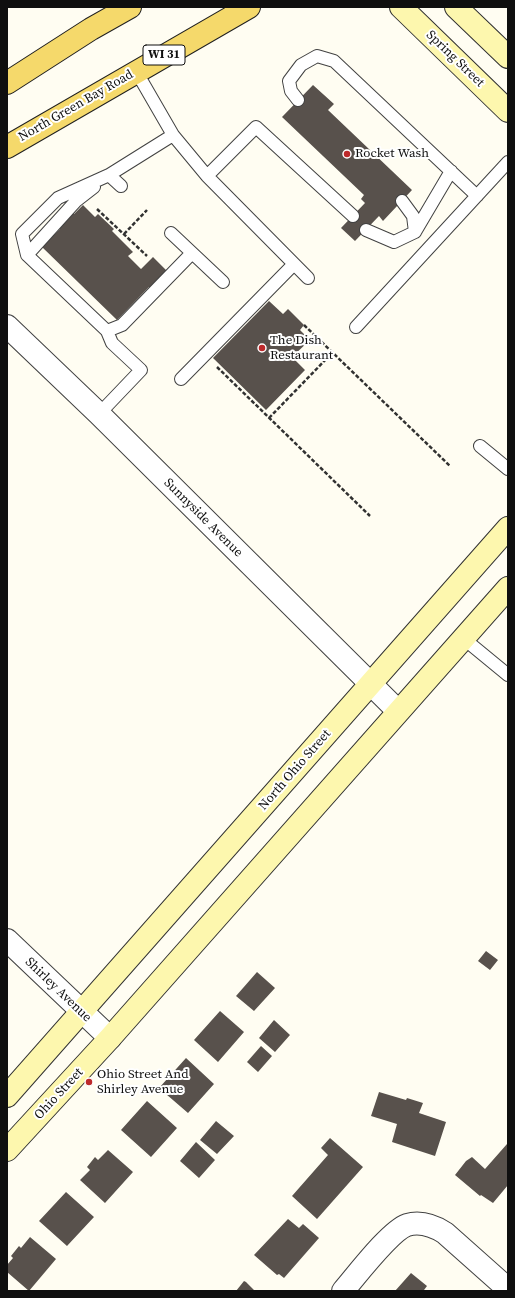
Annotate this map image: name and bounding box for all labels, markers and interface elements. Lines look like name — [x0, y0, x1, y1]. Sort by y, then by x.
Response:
street label: Spring Street — [423, 27, 487, 91]
road number: WI 31 — [143, 45, 185, 65]
street label: North Green Bay Road — [16, 67, 136, 145]
place label: Rocket Wash — [355, 146, 429, 162]
marker: Rocket Wash — [342, 149, 352, 159]
place label: The Dish Restaurant — [270, 333, 333, 364]
marker: The Dish Restaurant — [257, 343, 267, 353]
street label: Sunnyside Avenue — [160, 475, 246, 561]
street label: North Ohio Street — [256, 726, 334, 814]
street label: Shirley Avenue — [22, 954, 94, 1026]
street label: Ohio Street — [31, 1065, 87, 1123]
place label: Ohio Street And Shirley Avenue — [97, 1067, 189, 1098]
marker: Ohio Street And Shirley Avenue — [84, 1077, 94, 1087]

